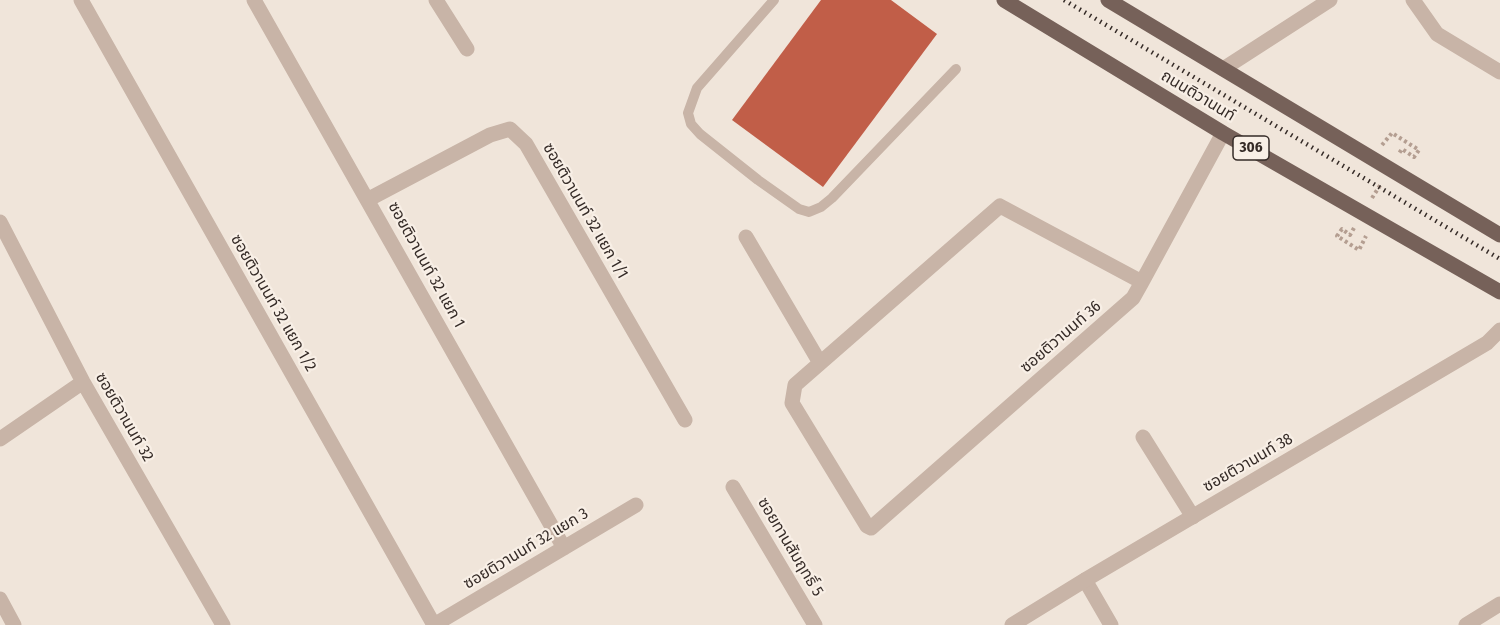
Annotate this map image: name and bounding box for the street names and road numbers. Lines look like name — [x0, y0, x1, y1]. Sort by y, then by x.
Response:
street label: ถนนติวานนท์ — [1157, 66, 1239, 126]
road number: 306 — [1233, 136, 1269, 160]
street label: ซอยติวานนท์ 32 แยก 1/1 — [538, 140, 632, 282]
street label: ซอยติวานนท์ 32 แยก 1 — [383, 199, 469, 331]
street label: ซอยติวานนท์ 32 แยก 1/2 — [226, 231, 320, 375]
street label: ซอยติวานนท์ 36 — [1017, 297, 1105, 377]
street label: ซอยติวานนท์ 32 — [91, 369, 157, 465]
street label: ซอยติวานนท์ 38 — [1200, 430, 1296, 496]
street label: ซอยทานสัมฤทธิ์ 5 — [753, 494, 827, 600]
street label: ซอยติวานนท์ 32 แยก 3 — [460, 504, 592, 594]

